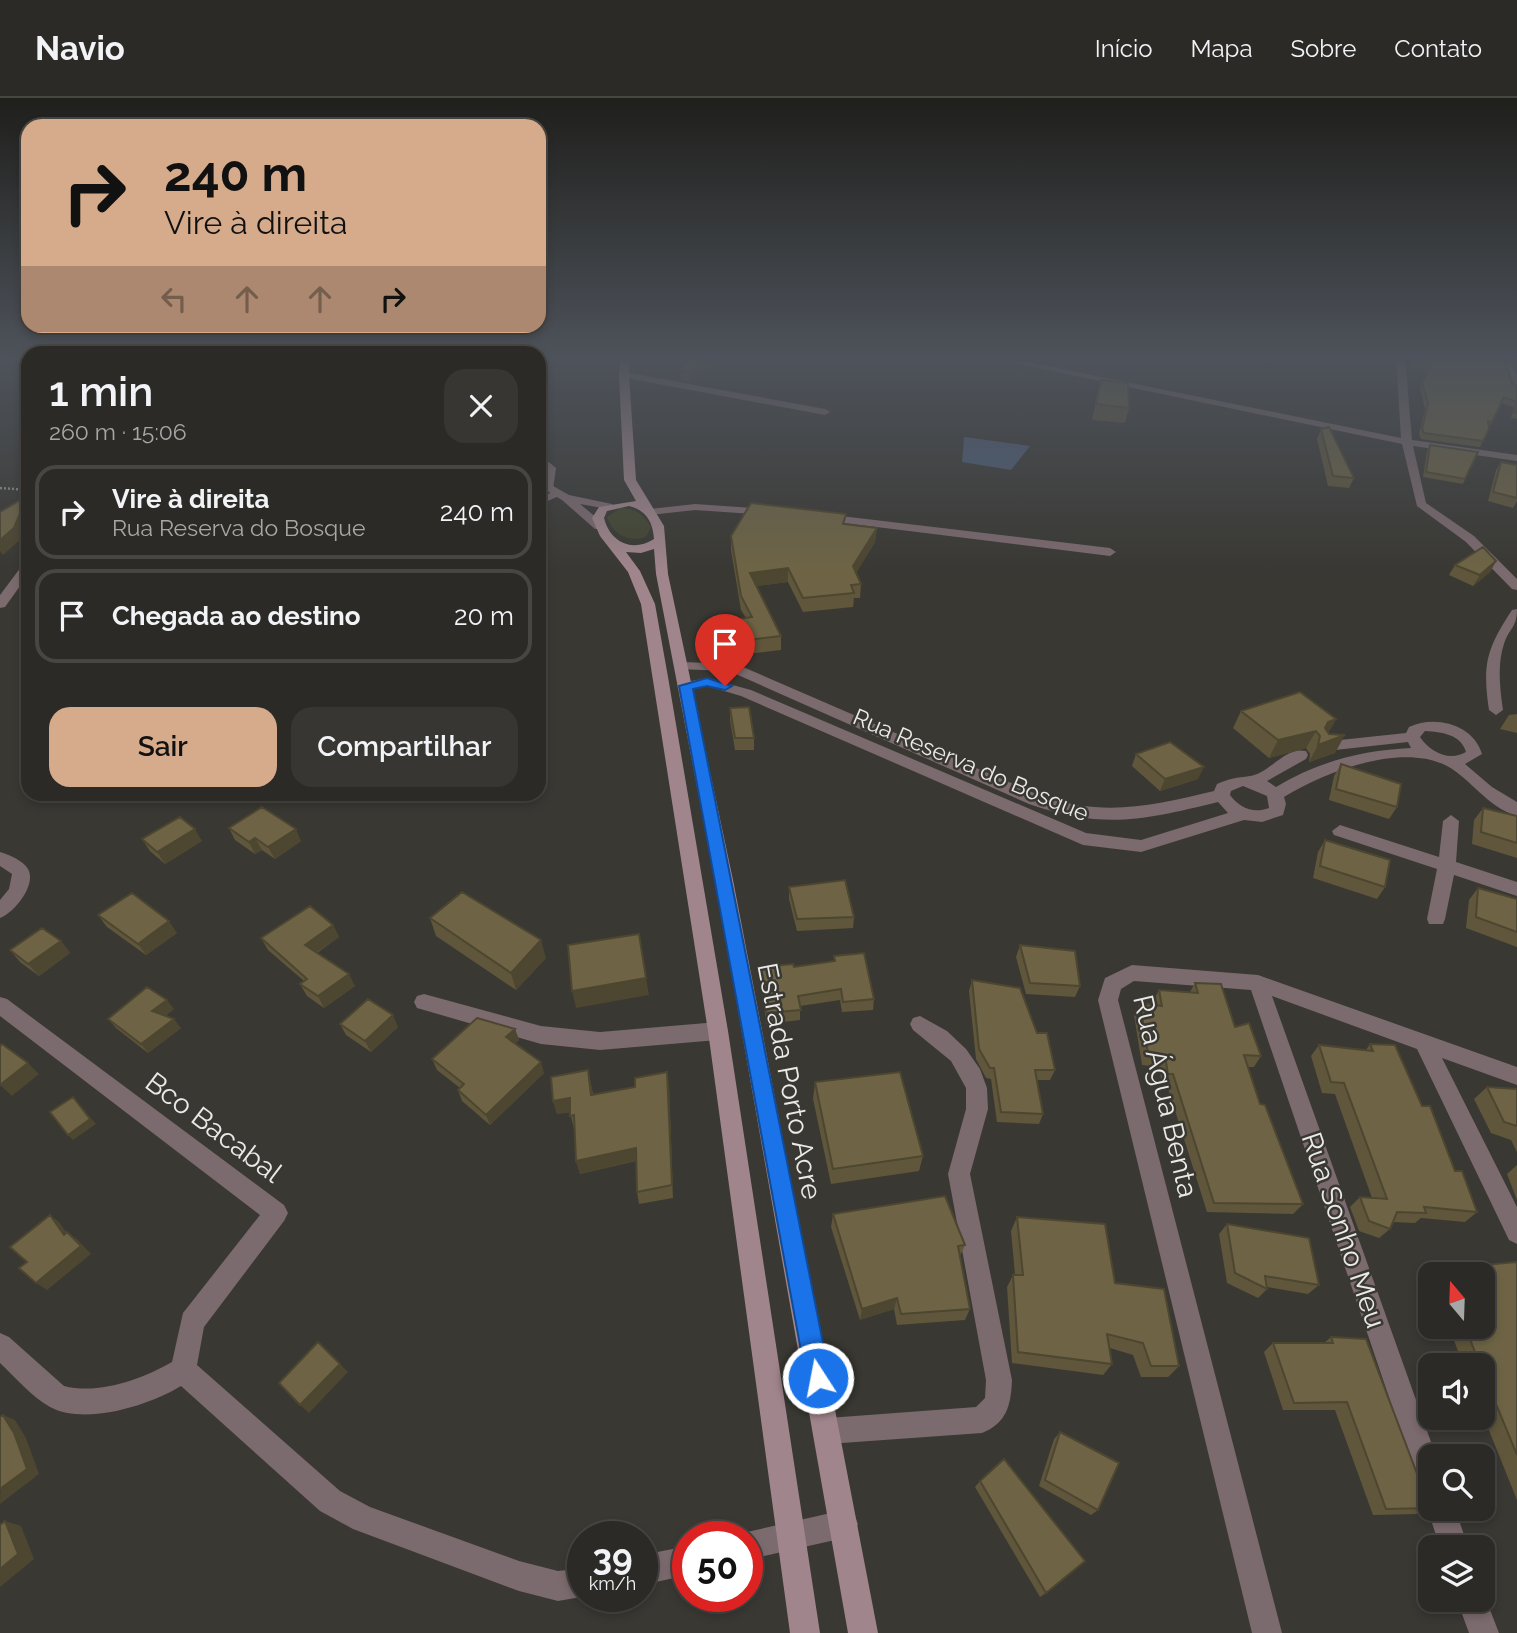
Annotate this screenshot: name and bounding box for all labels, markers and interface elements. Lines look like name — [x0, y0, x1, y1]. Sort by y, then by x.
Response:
text: Navio — [35, 29, 125, 68]
text: Início — [1095, 34, 1153, 63]
text: Mapa — [1191, 34, 1252, 63]
text: Sobre — [1290, 34, 1356, 63]
text: Contato — [1394, 34, 1482, 63]
text: 240 m — [164, 145, 307, 202]
icon: right — [49, 147, 140, 238]
text: Vire à direita — [164, 204, 347, 241]
icon: left — [155, 280, 193, 318]
icon: ahead — [228, 280, 266, 318]
icon: ahead — [301, 280, 339, 318]
icon: right — [374, 280, 412, 318]
text: 1 min — [49, 367, 153, 416]
button: close — [444, 369, 518, 443]
text: 260 m · 15:06 — [49, 418, 187, 445]
text: Vire à direita — [112, 484, 269, 514]
icon: right — [53, 493, 91, 531]
text: 240 m — [440, 497, 514, 527]
text: Rua Reserva do Bosque — [112, 514, 365, 541]
icon: arrive — [53, 597, 91, 635]
text: Chegada ao destino — [112, 601, 361, 631]
text: 20 m — [454, 601, 514, 631]
pin — [695, 614, 755, 686]
icon: arrive — [706, 625, 744, 663]
street label: Rua Reserva do Bosque — [849, 703, 1093, 826]
button: Sair — [49, 707, 277, 787]
button: Compartilhar — [291, 707, 518, 787]
street label: Estrada Porto Acre — [750, 960, 829, 1202]
street label: Rua Água Benta — [1126, 992, 1205, 1201]
street label: Bco Bacabal — [139, 1065, 289, 1190]
street label: Rua Sonho Meu — [1295, 1128, 1392, 1332]
north arrow — [1418, 1262, 1494, 1339]
map controls — [1418, 1262, 1495, 1612]
position arrow — [781, 1341, 855, 1415]
button: sound — [1418, 1353, 1495, 1430]
button: search — [1418, 1444, 1495, 1521]
speed limit sign: 50 — [672, 1521, 763, 1612]
button: layers — [1418, 1535, 1495, 1612]
text: 39 — [592, 1537, 633, 1578]
text: km/h — [589, 1573, 636, 1594]

